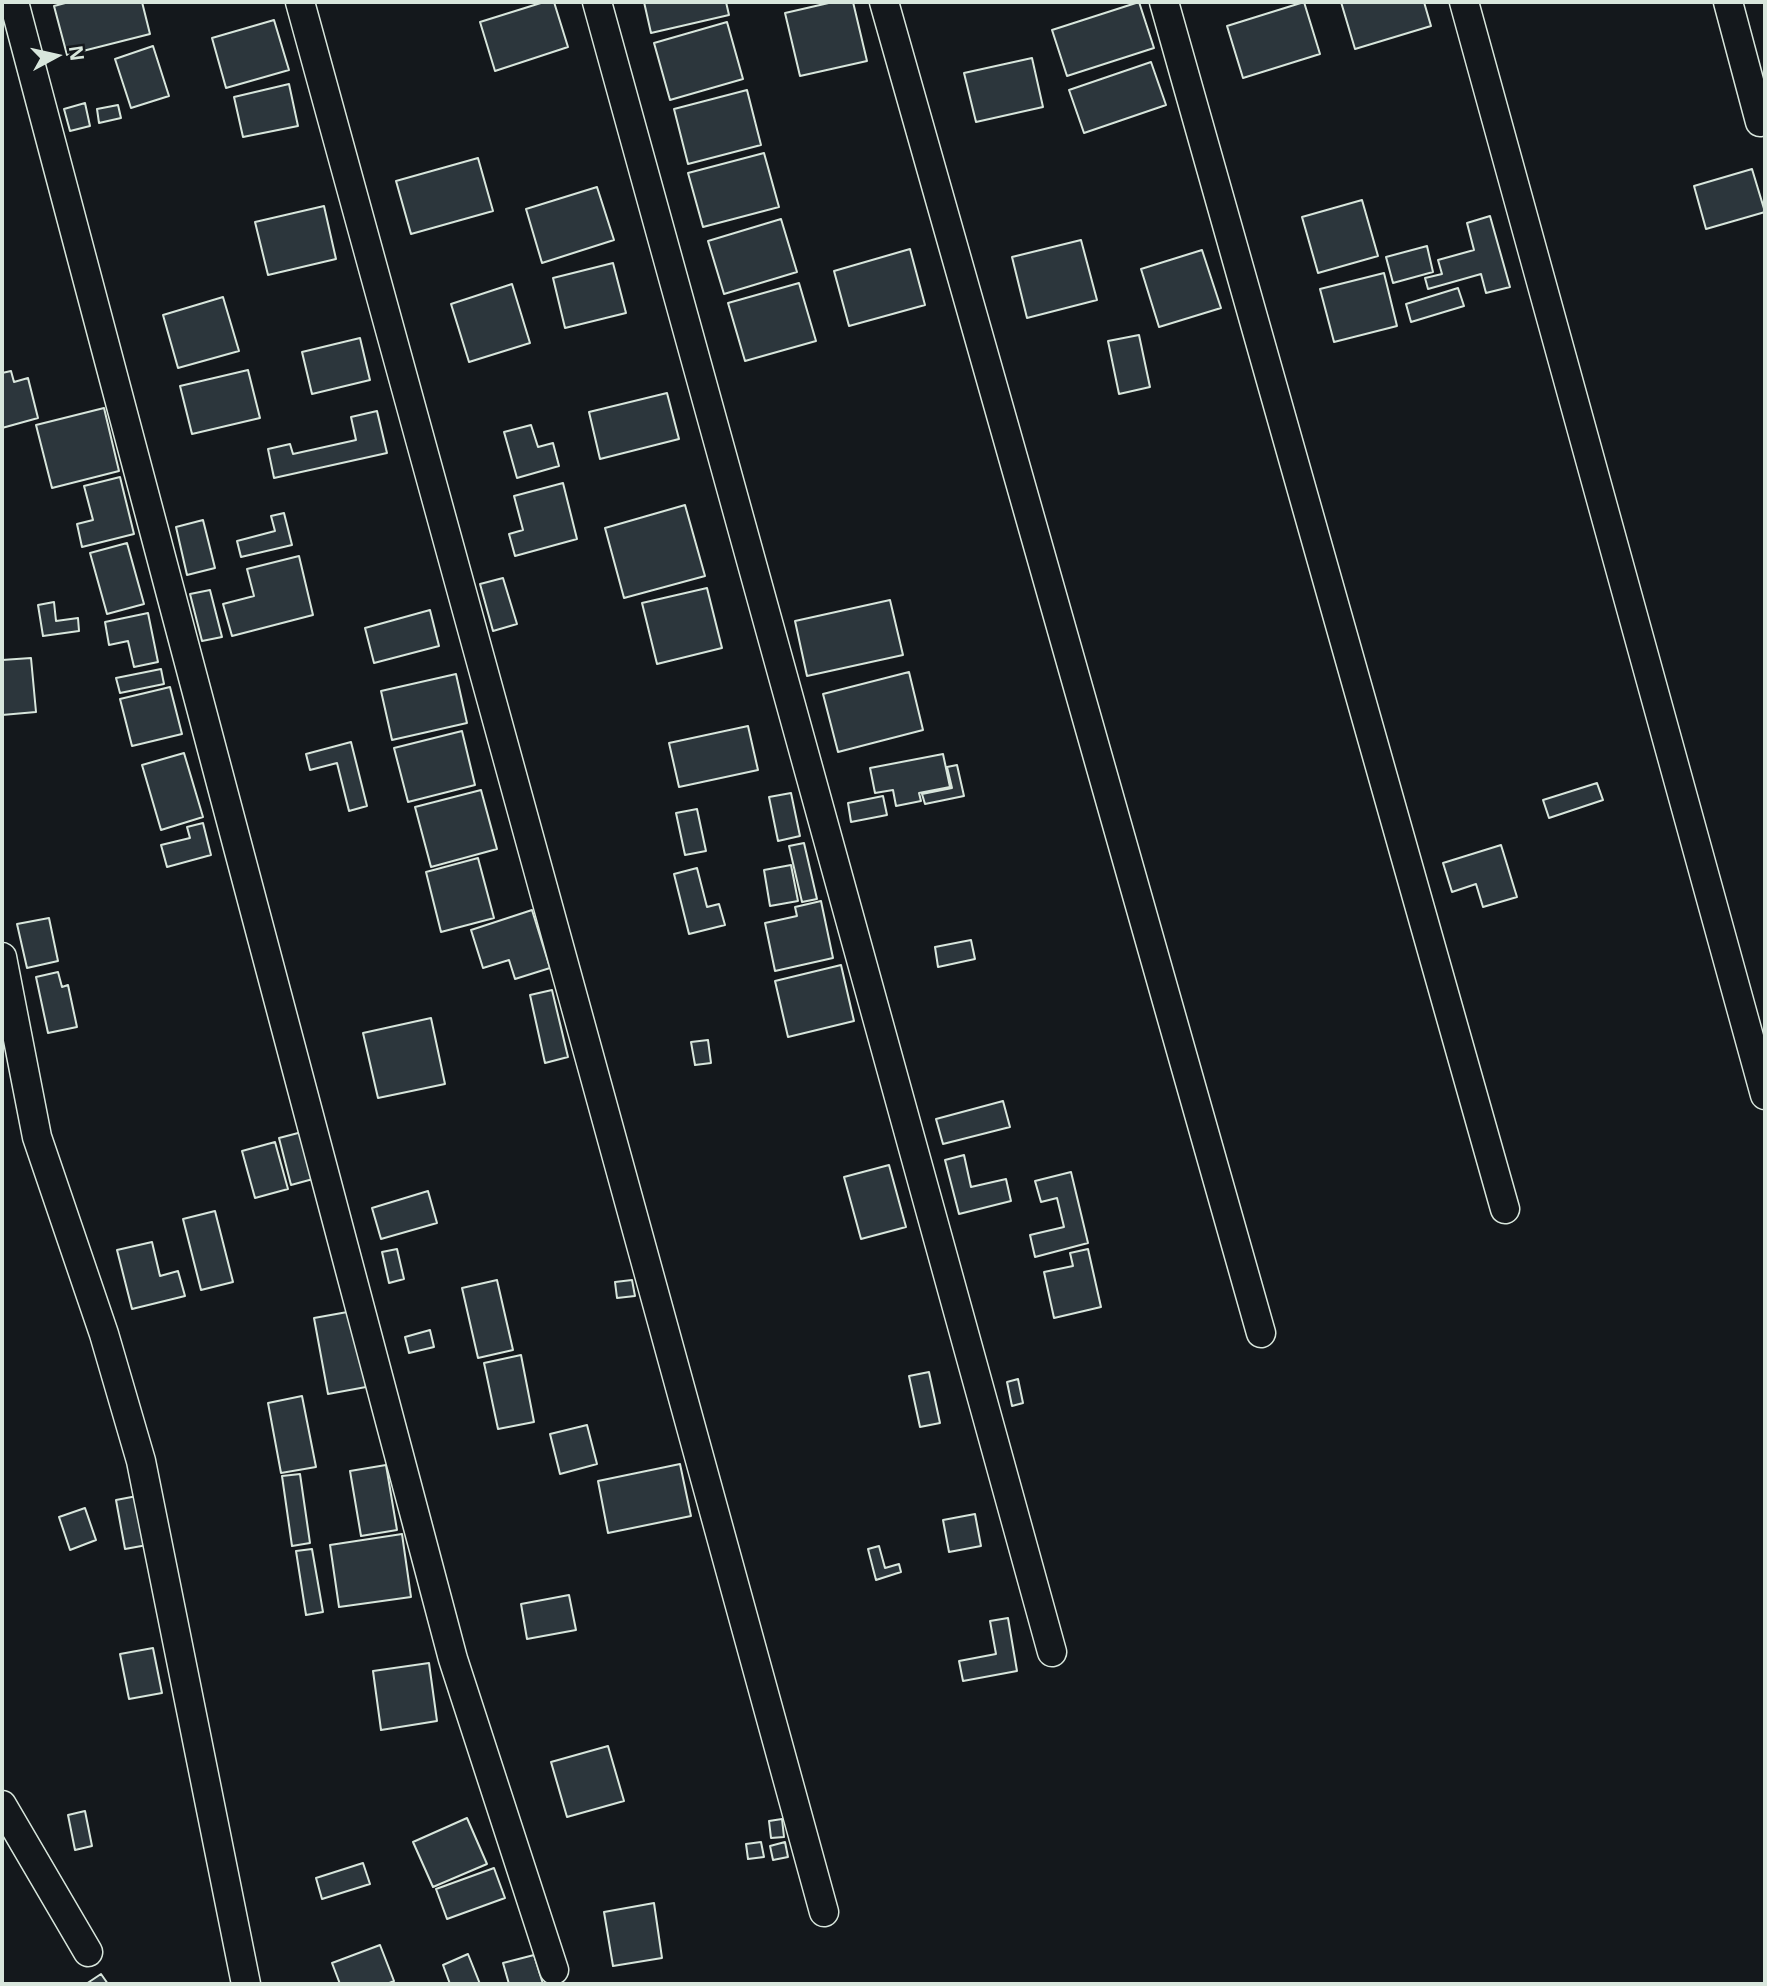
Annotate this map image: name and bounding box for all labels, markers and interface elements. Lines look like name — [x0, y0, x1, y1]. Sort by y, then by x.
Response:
north arrow — [21, 21, 91, 91]
text: N — [63, 44, 91, 63]

